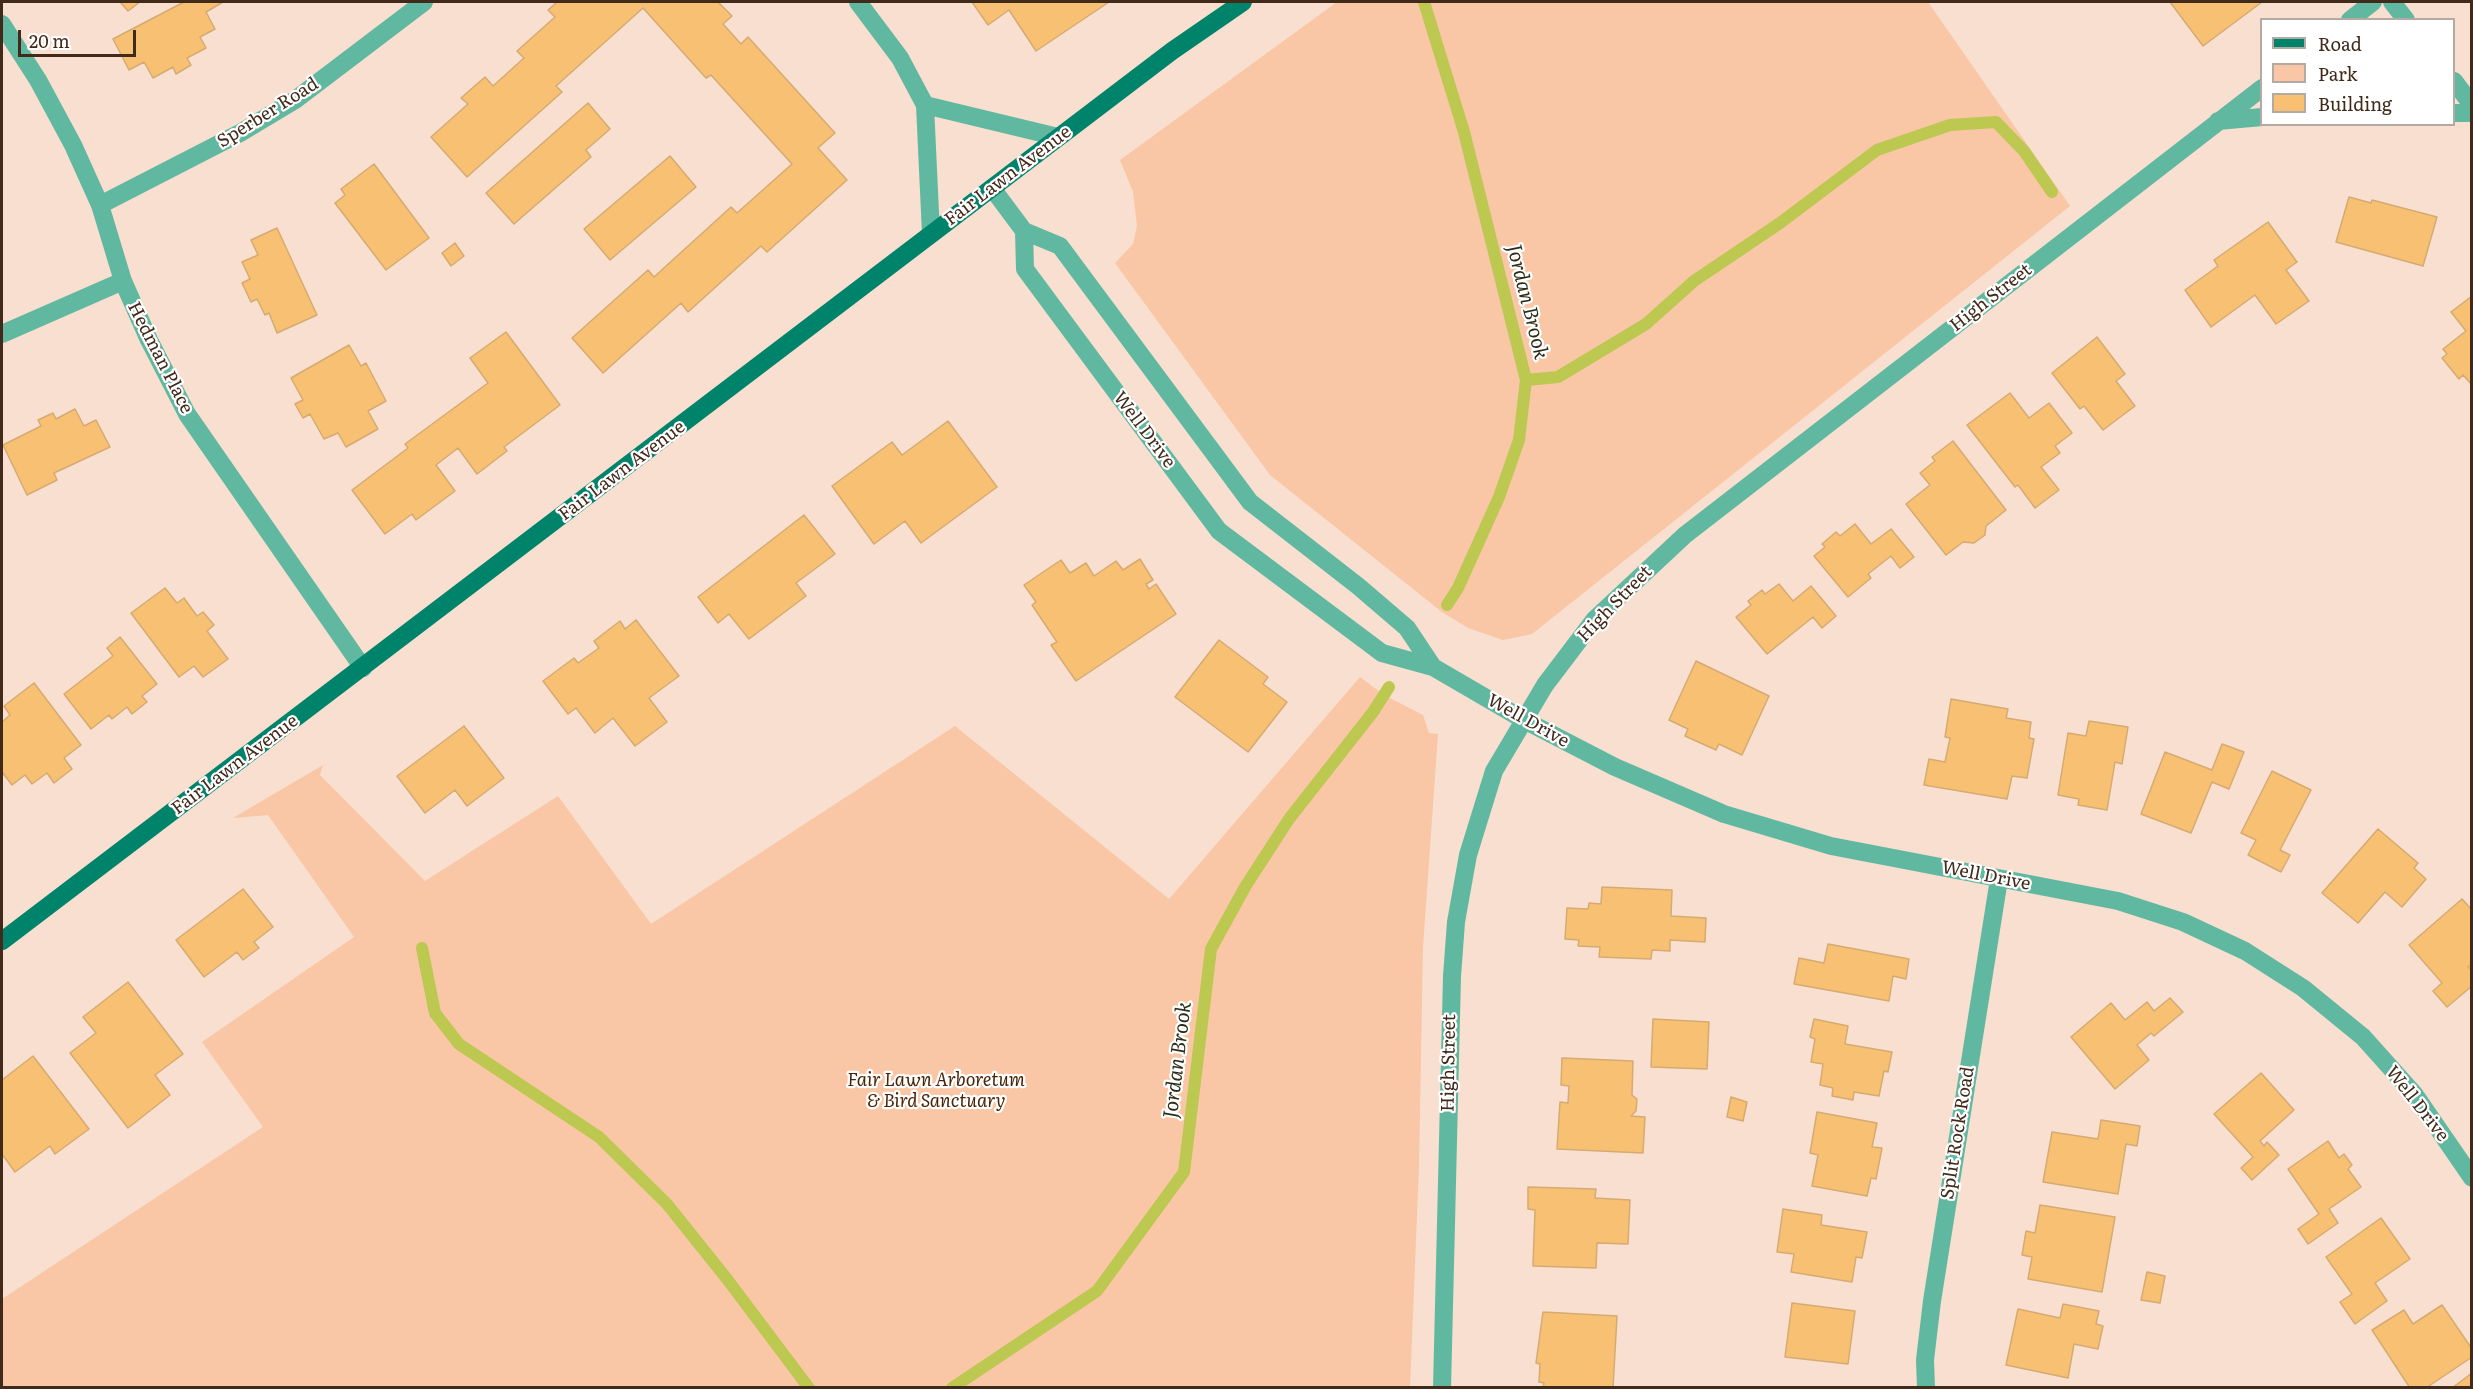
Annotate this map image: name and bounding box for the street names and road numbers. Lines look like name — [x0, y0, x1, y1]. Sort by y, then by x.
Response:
street label: Sperber Road — [213, 73, 323, 153]
street label: Fair Lawn Avenue — [940, 121, 1076, 231]
street label: High Street — [1946, 259, 2036, 337]
street label: Hedman Place — [123, 299, 197, 417]
street label: Well Drive — [1108, 388, 1180, 472]
street label: Fair Lawn Avenue — [554, 416, 690, 526]
street label: High Street — [1573, 561, 1657, 647]
street label: Well Drive — [1483, 690, 1573, 752]
street label: Fair Lawn Avenue — [167, 710, 303, 820]
street label: Well Drive — [1940, 857, 2032, 895]
street label: High Street — [1437, 1014, 1461, 1112]
street label: Well Drive — [2381, 1062, 2453, 1146]
street label: Split Rock Road — [1937, 1065, 1979, 1201]

